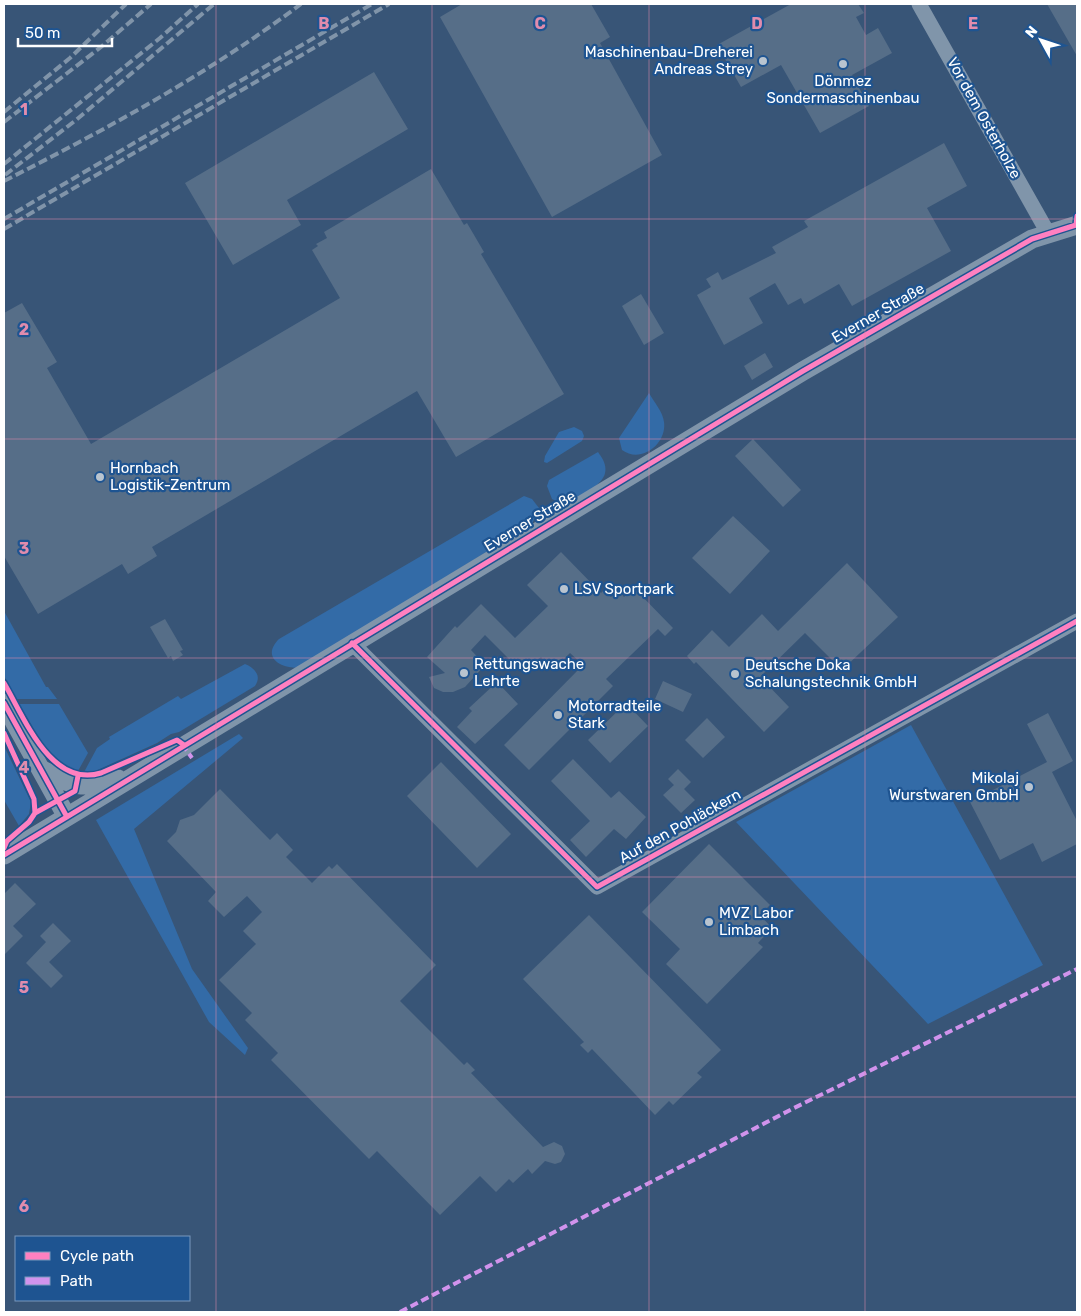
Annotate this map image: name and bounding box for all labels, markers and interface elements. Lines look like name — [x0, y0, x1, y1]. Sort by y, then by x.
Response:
text: B — [318, 14, 330, 33]
text: C — [534, 14, 546, 33]
text: D — [751, 14, 763, 33]
text: E — [968, 14, 978, 33]
scale bar — [18, 15, 111, 47]
north arrow — [1016, 15, 1066, 65]
text: N — [1022, 23, 1041, 41]
text: 50 m — [25, 24, 60, 42]
place label: Maschinenbau-Dreherei Andreas Strey — [585, 43, 753, 78]
street label: Vor dem Osterholze — [943, 54, 1025, 182]
marker: Maschinenbau-Dreherei Andreas Strey — [757, 55, 769, 67]
marker: Dönmez Sondermaschinenbau — [837, 58, 849, 70]
place label: Dönmez Sondermaschinenbau — [766, 72, 920, 107]
text: 1 — [20, 100, 28, 119]
street label: Everner Straße — [829, 279, 927, 347]
text: 2 — [19, 320, 29, 339]
place label: Hornbach Logistik-Zentrum — [110, 459, 230, 494]
marker: Hornbach Logistik-Zentrum — [94, 471, 106, 483]
street label: Everner Straße — [481, 487, 579, 555]
text: 3 — [19, 539, 29, 558]
place label: LSV Sportpark — [574, 580, 674, 598]
marker: LSV Sportpark — [558, 583, 570, 595]
place label: Rettungswache Lehrte — [474, 655, 584, 690]
place label: Deutsche Doka Schalungstechnik GmbH — [745, 656, 917, 691]
marker: Rettungswache Lehrte — [458, 667, 470, 679]
marker: Deutsche Doka Schalungstechnik GmbH — [729, 668, 741, 680]
place label: Motorradteile Stark — [568, 697, 661, 732]
marker: Motorradteile Stark — [552, 709, 564, 721]
text: 4 — [19, 758, 30, 777]
place label: Mikolaj Wurstwaren GmbH — [889, 769, 1019, 804]
marker: Mikolaj Wurstwaren GmbH — [1023, 781, 1035, 793]
street label: Auf den Pohläckern — [616, 785, 744, 867]
place label: MVZ Labor Limbach — [719, 904, 794, 939]
marker: MVZ Labor Limbach — [703, 916, 715, 928]
text: 5 — [19, 978, 29, 997]
text: 6 — [19, 1197, 29, 1216]
legend — [15, 1236, 190, 1301]
text: Cycle path — [60, 1247, 134, 1265]
text: Path — [60, 1272, 93, 1290]

